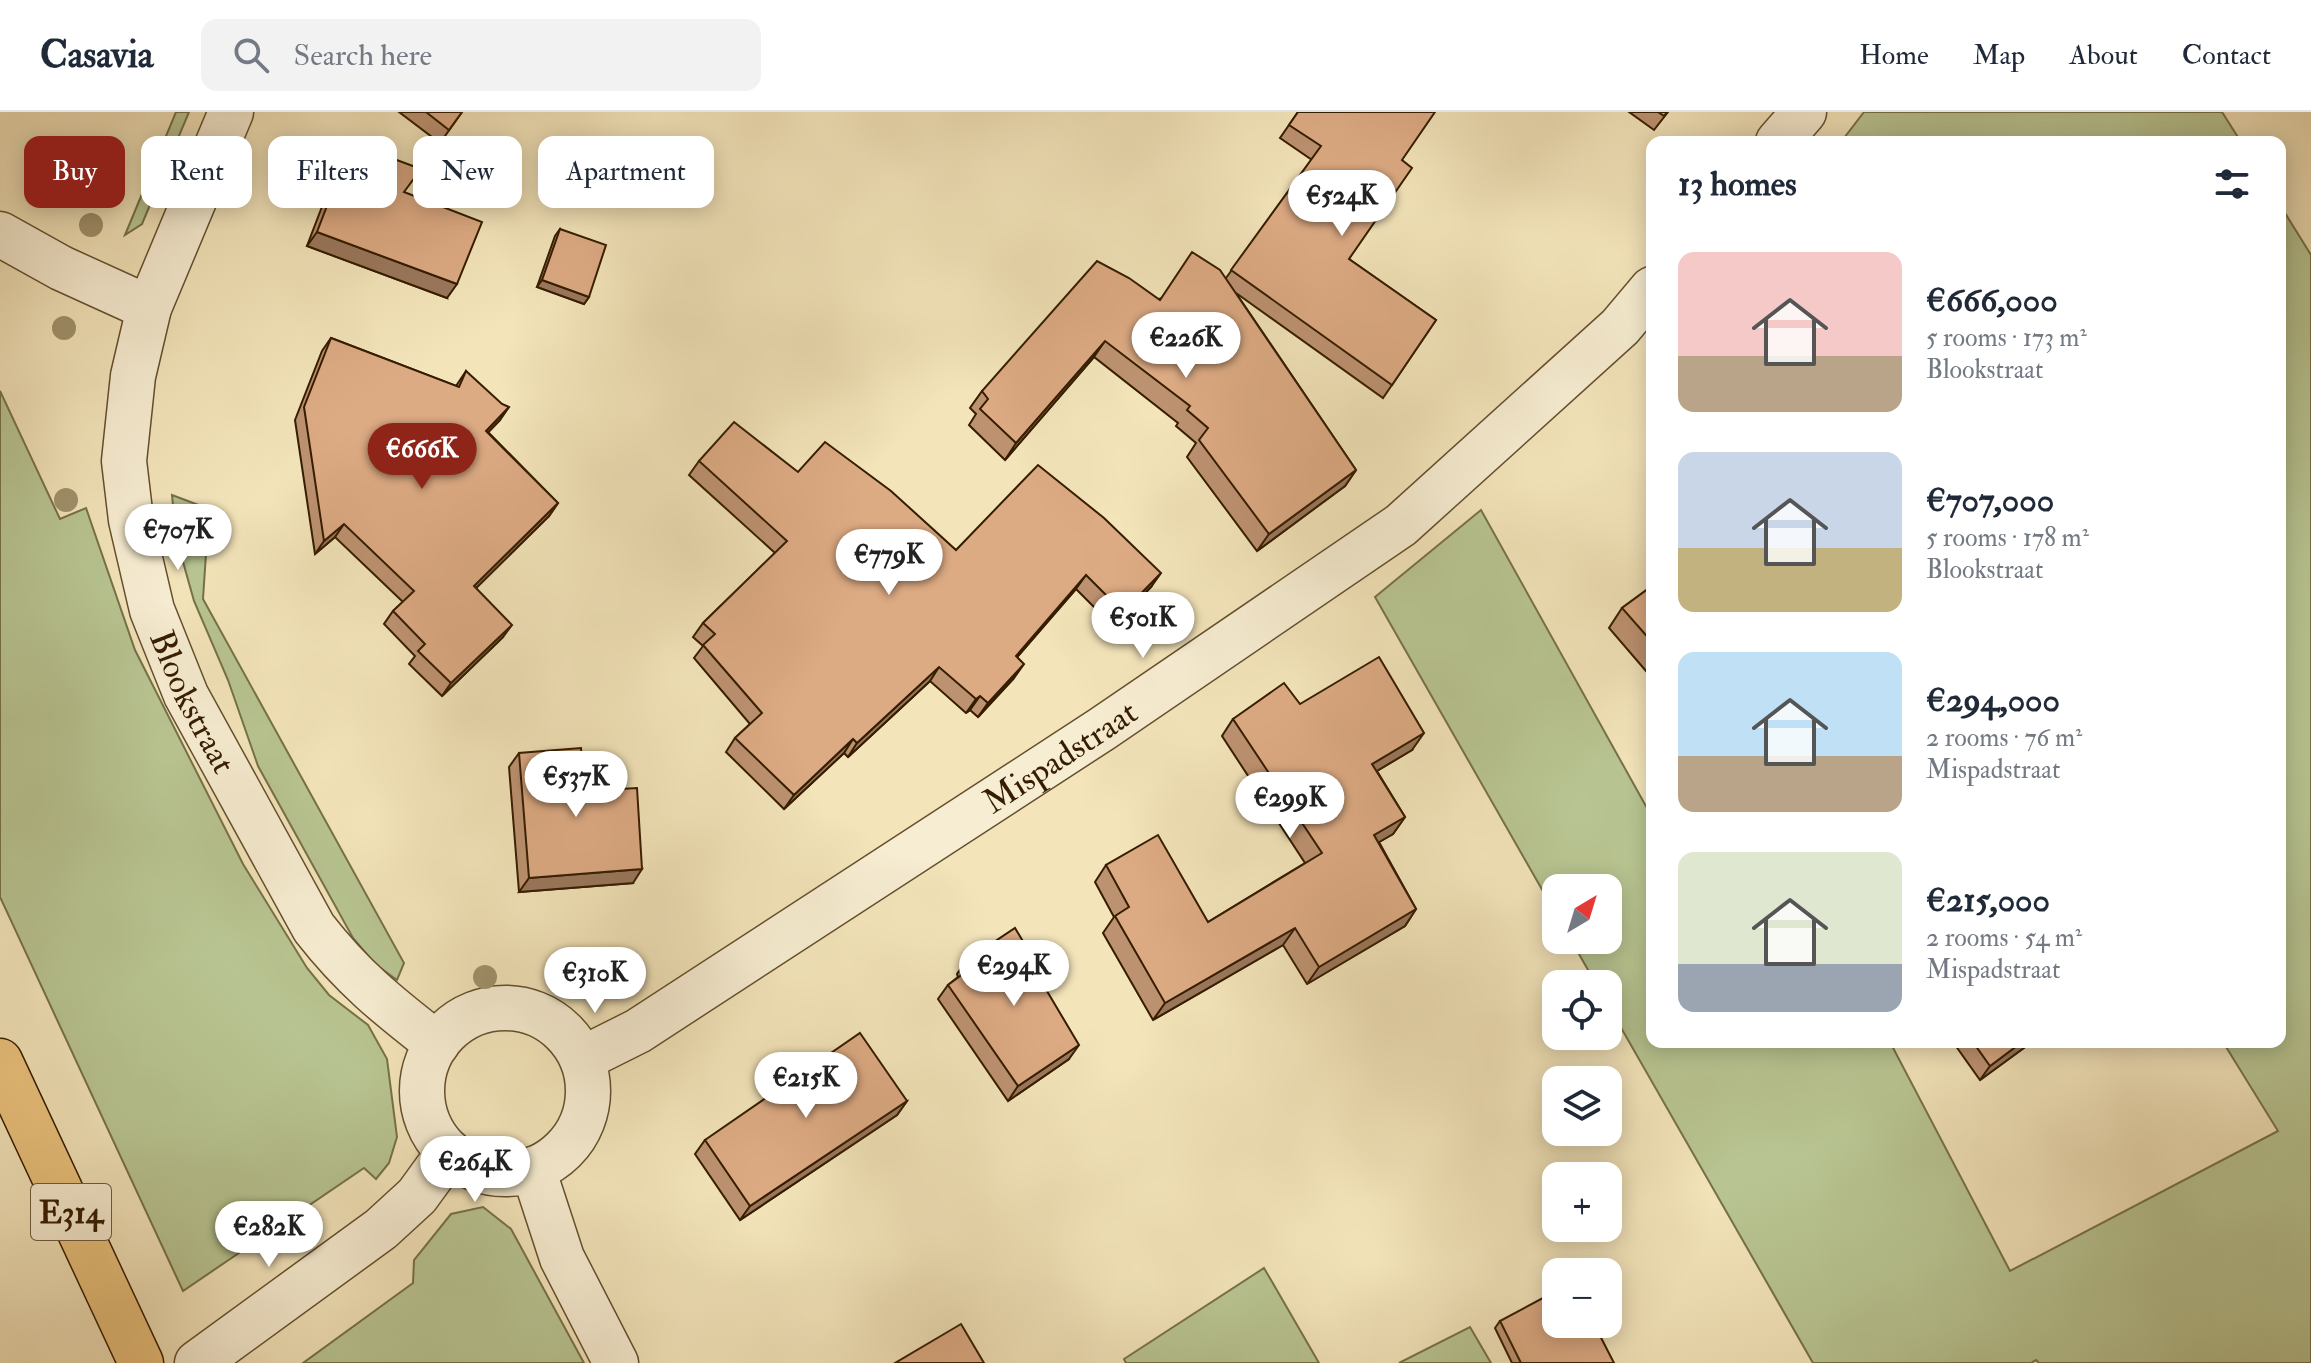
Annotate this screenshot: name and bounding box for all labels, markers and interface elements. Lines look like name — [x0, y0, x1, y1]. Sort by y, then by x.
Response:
search box — [201, 19, 761, 91]
text: Casavia — [40, 31, 153, 79]
icon: search — [229, 33, 273, 77]
text: Search here — [293, 37, 432, 74]
text: Home — [1859, 38, 1929, 73]
text: Map — [1973, 38, 2025, 73]
text: About — [2069, 38, 2138, 73]
text: Contact — [2182, 38, 2271, 73]
chip: Buy — [24, 136, 125, 208]
chip: Rent — [141, 136, 252, 208]
chip: Filters — [268, 136, 397, 208]
chip: New — [413, 136, 522, 208]
chip: Apartment — [538, 136, 714, 208]
icon: filters — [2210, 162, 2254, 206]
text: 13 homes — [1678, 163, 1797, 206]
pin: €524K — [1286, 170, 1398, 238]
text: €524K — [1306, 180, 1378, 212]
text: €666,000 — [1926, 279, 2058, 322]
icon: home — [1742, 284, 1838, 380]
pin: €226K — [1130, 312, 1242, 380]
text: €226K — [1150, 322, 1222, 354]
text: 5 rooms · 173 m² — [1926, 322, 2087, 354]
text: Blookstraat — [1926, 354, 2043, 386]
pin: €666K — [366, 423, 478, 491]
text: €666K — [386, 433, 458, 465]
text: €707,000 — [1926, 479, 2054, 522]
icon: home — [1742, 484, 1838, 580]
pin: €707K — [122, 504, 234, 572]
text: €707K — [143, 514, 213, 546]
text: 5 rooms · 178 m² — [1926, 522, 2089, 554]
pin: €779K — [833, 529, 945, 597]
text: €779K — [854, 539, 924, 571]
text: Blookstraat — [1926, 554, 2043, 586]
pin: €501K — [1087, 592, 1199, 660]
text: €501K — [1109, 602, 1177, 634]
street label: Blookstraat — [139, 624, 245, 781]
text: €294,000 — [1926, 679, 2060, 722]
icon: home — [1742, 684, 1838, 780]
street label: Mispadstraat — [975, 691, 1146, 824]
text: 2 rooms · 76 m² — [1926, 722, 2082, 754]
pin: €537K — [520, 751, 632, 819]
text: Mispadstraat — [1926, 754, 2060, 786]
text: €537K — [543, 761, 609, 793]
pin: €299K — [1234, 772, 1346, 840]
text: €299K — [1253, 782, 1327, 814]
north arrow — [1542, 874, 1622, 954]
map controls — [1542, 874, 1622, 1338]
text: €215,000 — [1926, 879, 2050, 922]
icon: home — [1742, 884, 1838, 980]
text: 2 rooms · 54 m² — [1926, 922, 2082, 954]
pin: €294K — [958, 940, 1070, 1008]
pin: €310K — [539, 947, 651, 1015]
text: €294K — [977, 950, 1051, 982]
text: Mispadstraat — [1926, 954, 2060, 986]
text: €310K — [562, 957, 628, 989]
button: locate — [1542, 970, 1622, 1050]
pin: €215K — [750, 1052, 862, 1120]
text: €215K — [772, 1062, 840, 1094]
button: layers — [1542, 1066, 1622, 1146]
pin: €264K — [419, 1136, 531, 1204]
text: €264K — [438, 1146, 512, 1178]
button: + — [1542, 1162, 1622, 1242]
road number: E314 — [31, 1184, 111, 1240]
pin: €282K — [213, 1201, 325, 1269]
text: €282K — [233, 1211, 305, 1243]
button: − — [1542, 1258, 1622, 1338]

